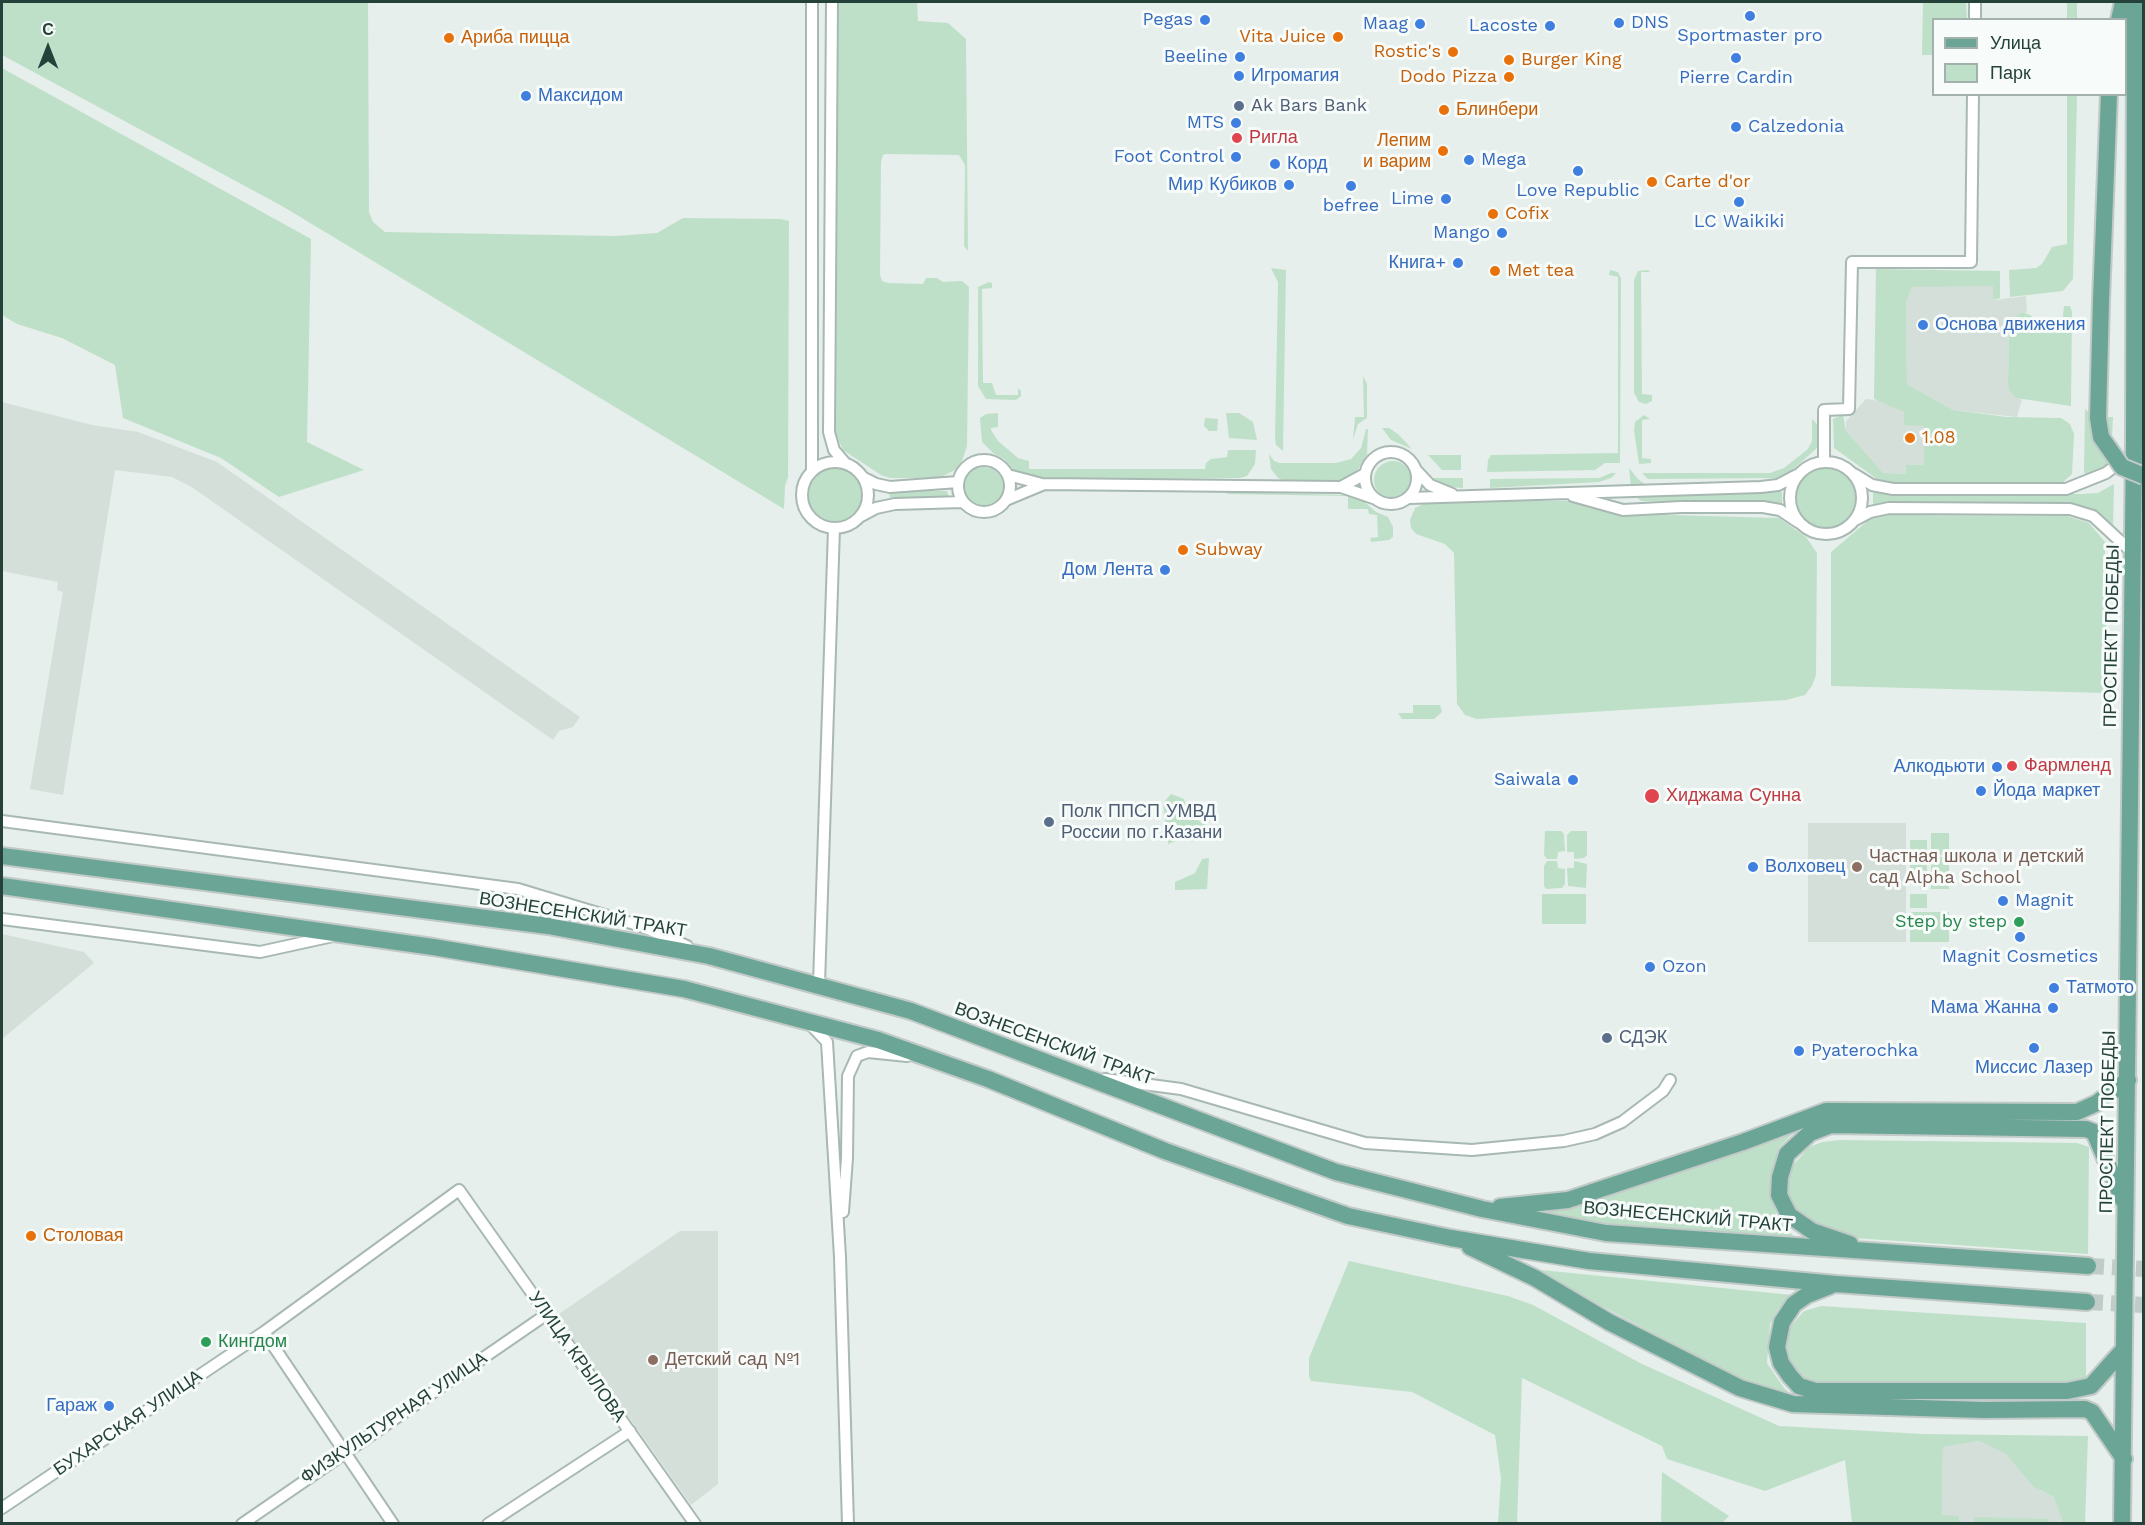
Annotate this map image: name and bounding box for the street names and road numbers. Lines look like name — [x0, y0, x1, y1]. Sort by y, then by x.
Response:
street label: ПРОСПЕКТ ПОБЕДЫ — [2100, 544, 2124, 728]
street label: ВОЗНЕСЕНСКИЙ ТРАКТ — [478, 888, 688, 942]
street label: ВОЗНЕСЕНСКИЙ ТРАКТ — [952, 998, 1156, 1090]
street label: ПРОСПЕКТ ПОБЕДЫ — [2096, 1030, 2120, 1214]
street label: ВОЗНЕСЕНСКИЙ ТРАКТ — [1582, 1197, 1794, 1237]
street label: УЛИЦА КРЫЛОВА — [524, 1287, 630, 1427]
street label: ФИЗКУЛЬТУРНАЯ УЛИЦА — [297, 1347, 491, 1489]
street label: БУХАРСКАЯ УЛИЦА — [50, 1365, 206, 1481]

